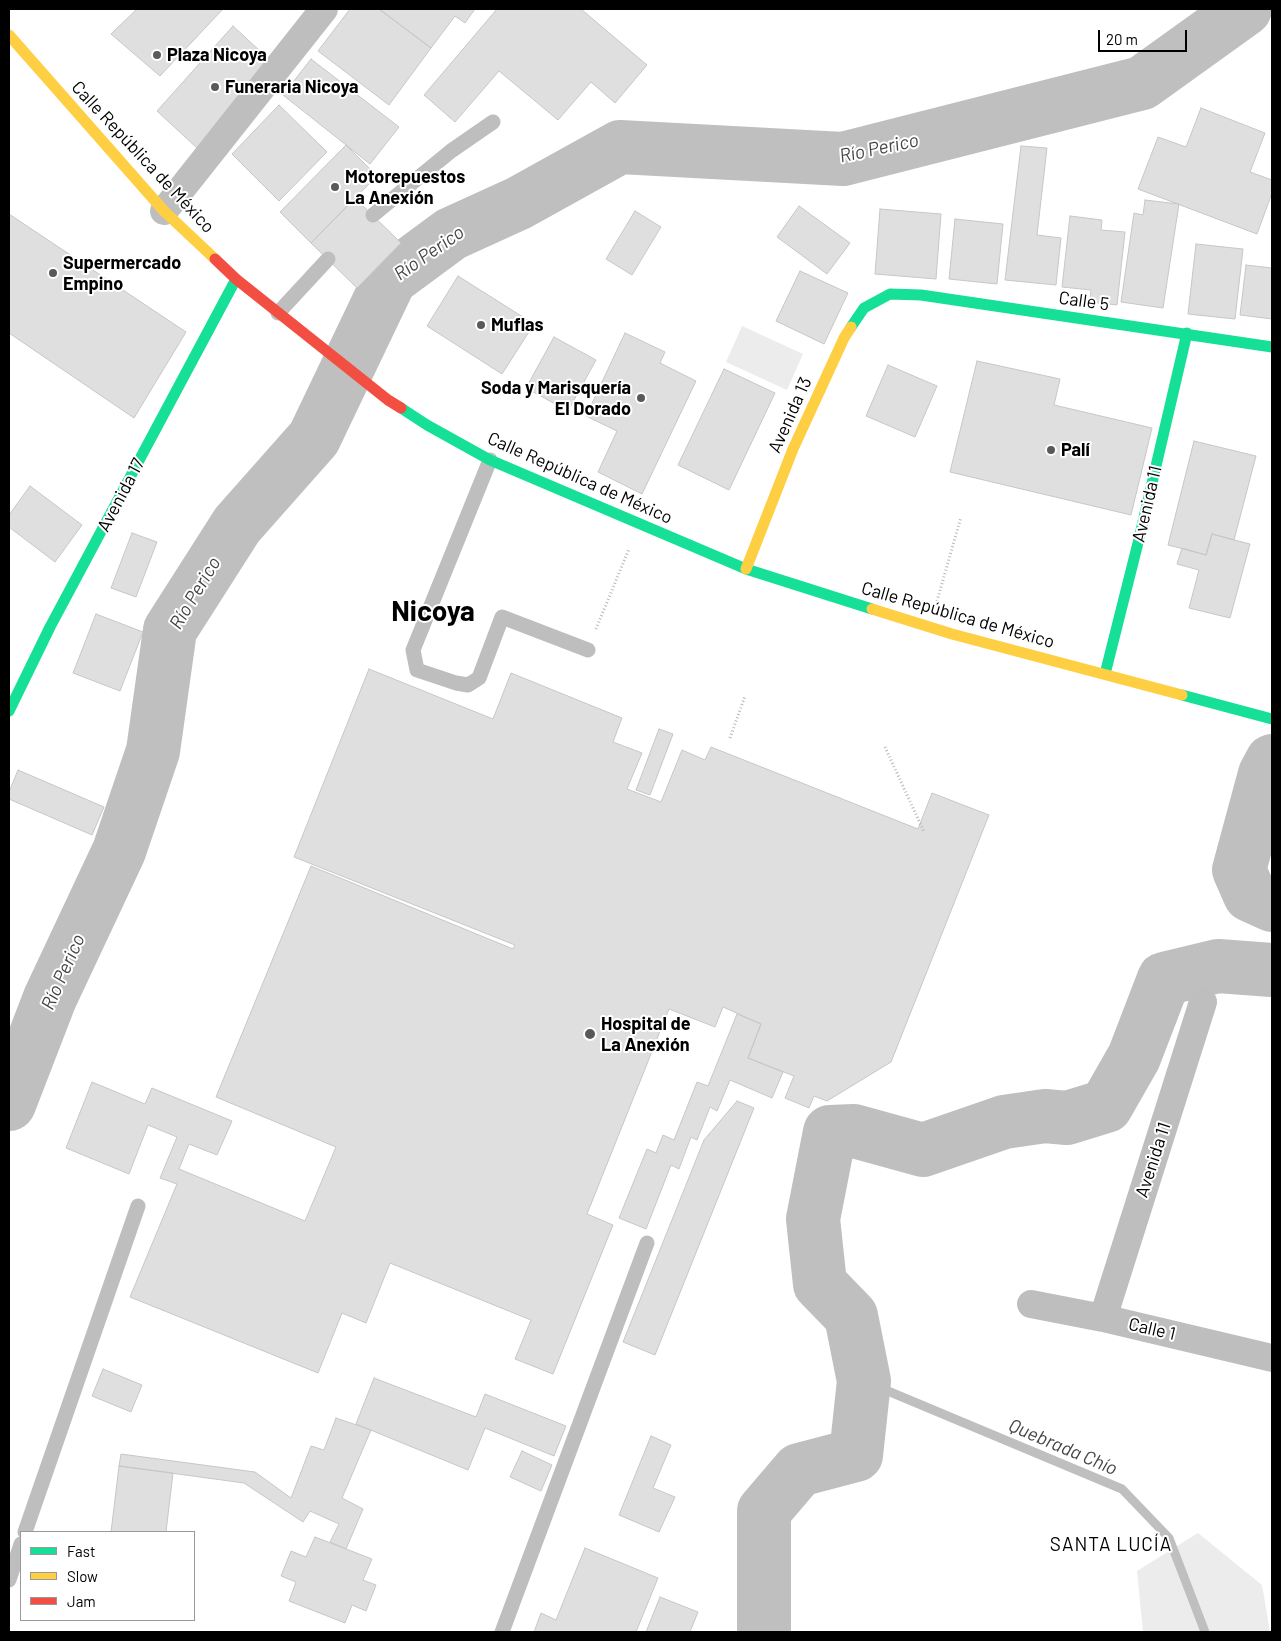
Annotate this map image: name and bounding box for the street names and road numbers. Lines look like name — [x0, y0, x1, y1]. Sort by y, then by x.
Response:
street label: Calle República de México — [67, 77, 219, 237]
street label: Calle 5 — [1057, 287, 1111, 315]
street label: Avenida 13 — [764, 374, 816, 456]
street label: Calle República de México — [484, 427, 676, 529]
street label: Avenida 17 — [93, 455, 149, 535]
street label: Avenida 11 — [1128, 464, 1166, 544]
street label: Calle República de México — [859, 577, 1057, 653]
street label: Avenida 11 — [1131, 1120, 1175, 1200]
street label: Calle 1 — [1126, 1313, 1178, 1345]

